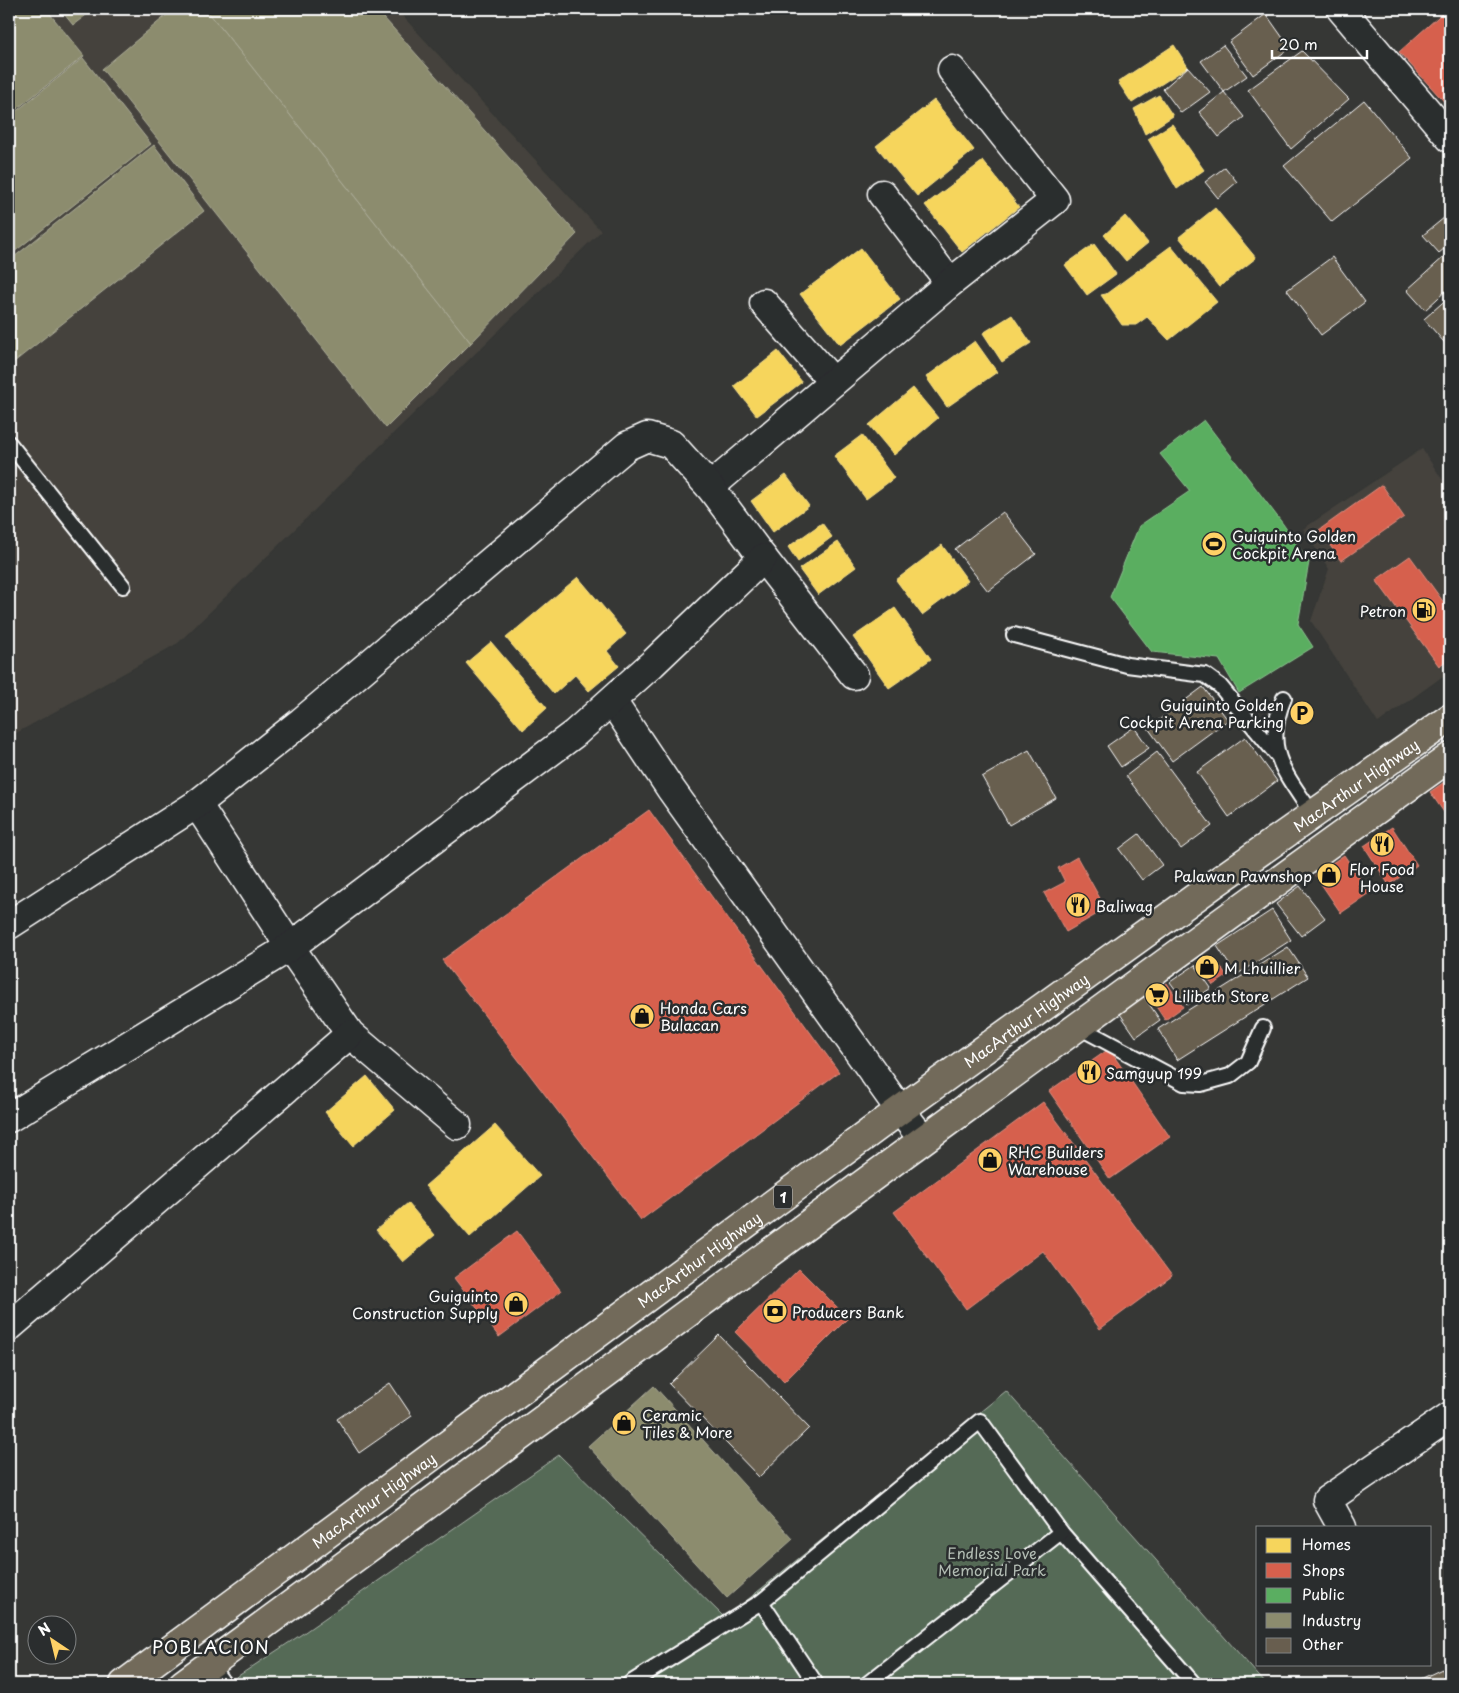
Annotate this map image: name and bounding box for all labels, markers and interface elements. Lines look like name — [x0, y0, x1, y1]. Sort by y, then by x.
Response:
scale bar — [1272, 28, 1366, 60]
text: 20 m — [1279, 32, 1318, 55]
place label: Guiguinto Golden Cockpit Arena — [1232, 524, 1356, 564]
sports icon: Guiguinto Golden Cockpit Arena — [1201, 531, 1227, 557]
fuel station icon: Petron — [1411, 597, 1437, 623]
place label: Petron — [1360, 599, 1406, 622]
place label: Guiguinto Golden Cockpit Arena Parking — [1119, 693, 1284, 733]
parking icon: Guiguinto Golden Cockpit Arena Parking — [1289, 700, 1315, 726]
street label: MacArthur Highway — [1288, 732, 1423, 837]
restaurant icon: Flor Food House — [1369, 831, 1395, 857]
place label: Flor Food House — [1349, 857, 1415, 897]
shop icon: Palawan Pawnshop — [1316, 862, 1342, 888]
place label: Palawan Pawnshop — [1173, 864, 1312, 887]
restaurant icon: Baliwag — [1065, 892, 1091, 918]
place label: Baliwag — [1096, 894, 1153, 917]
shop icon: M Lhuillier — [1194, 954, 1220, 980]
place label: M Lhuillier — [1224, 956, 1301, 979]
street label: MacArthur Highway — [958, 967, 1093, 1072]
supermarket icon: Lilibeth Store — [1144, 982, 1170, 1008]
place label: Lilibeth Store — [1174, 984, 1269, 1007]
place label: Honda Cars Bulacan — [660, 996, 747, 1036]
shop icon: Honda Cars Bulacan — [629, 1003, 655, 1029]
restaurant icon: Samgyup 199 — [1076, 1059, 1102, 1085]
place label: Samgyup 199 — [1106, 1061, 1202, 1084]
place label: RHC Builders Warehouse — [1008, 1140, 1103, 1180]
shop icon: RHC Builders Warehouse — [977, 1147, 1003, 1173]
road number: 1 — [774, 1186, 792, 1208]
street label: MacArthur Highway — [632, 1205, 766, 1312]
place label: Guiguinto Construction Supply — [352, 1284, 498, 1324]
shop icon: Guiguinto Construction Supply — [503, 1291, 529, 1317]
bank icon: Producers Bank — [762, 1298, 788, 1324]
place label: Producers Bank — [792, 1300, 904, 1323]
place label: Ceramic Tiles & More — [642, 1403, 733, 1443]
shop icon: Ceramic Tiles & More — [611, 1410, 637, 1436]
street label: MacArthur Highway — [306, 1446, 440, 1553]
legend — [1256, 1526, 1432, 1666]
text: Homes — [1302, 1532, 1351, 1555]
park label: Endless Love Memorial Park — [938, 1541, 1046, 1581]
text: Shops — [1302, 1558, 1345, 1581]
text: Public — [1302, 1582, 1345, 1605]
text: Industry — [1302, 1608, 1361, 1631]
north arrow — [28, 1616, 78, 1666]
text: N — [34, 1617, 55, 1641]
text: Other — [1302, 1632, 1343, 1655]
district label: POBLACION — [152, 1633, 270, 1660]

